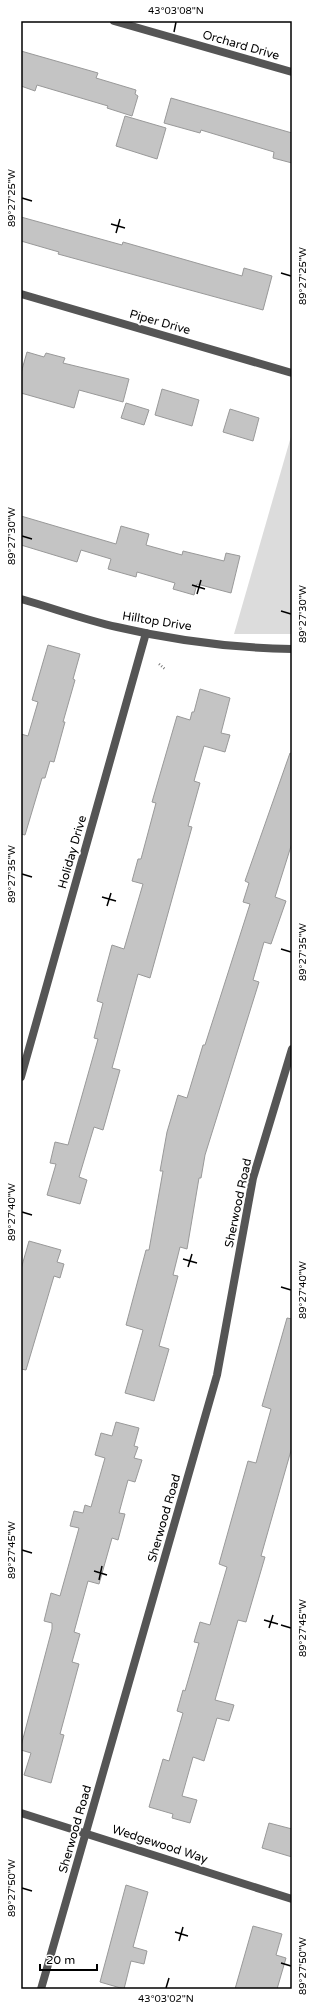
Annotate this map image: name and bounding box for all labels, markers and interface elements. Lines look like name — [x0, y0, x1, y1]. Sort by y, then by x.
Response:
text: 43°03'08"N — [148, 5, 204, 17]
street label: Orchard Drive — [201, 27, 281, 63]
text: 89°27'25"W — [6, 169, 18, 227]
text: 89°27'25"W — [297, 247, 309, 305]
street label: Piper Drive — [128, 307, 192, 337]
text: 89°27'30"W — [6, 507, 18, 565]
text: 89°27'30"W — [297, 585, 309, 643]
street label: Hilltop Drive — [121, 609, 193, 633]
street label: Holiday Drive — [55, 814, 89, 890]
text: 89°27'35"W — [6, 845, 18, 903]
text: 89°27'35"W — [297, 923, 309, 981]
street label: Sherwood Road — [222, 1157, 254, 1249]
text: 89°27'40"W — [6, 1183, 18, 1241]
text: 89°27'40"W — [297, 1261, 309, 1319]
street label: Sherwood Road — [145, 1472, 183, 1564]
text: 89°27'45"W — [6, 1521, 18, 1579]
text: 89°27'45"W — [297, 1599, 309, 1657]
street label: Sherwood Road — [56, 1783, 94, 1875]
street label: Wedgewood Way — [110, 1822, 210, 1866]
text: 89°27'50"W — [6, 1859, 18, 1917]
text: 89°27'50"W — [297, 1937, 309, 1995]
scale bar — [40, 1946, 97, 1972]
text: 20 m — [46, 1953, 75, 1967]
text: 43°03'02"N — [138, 1993, 194, 2005]

